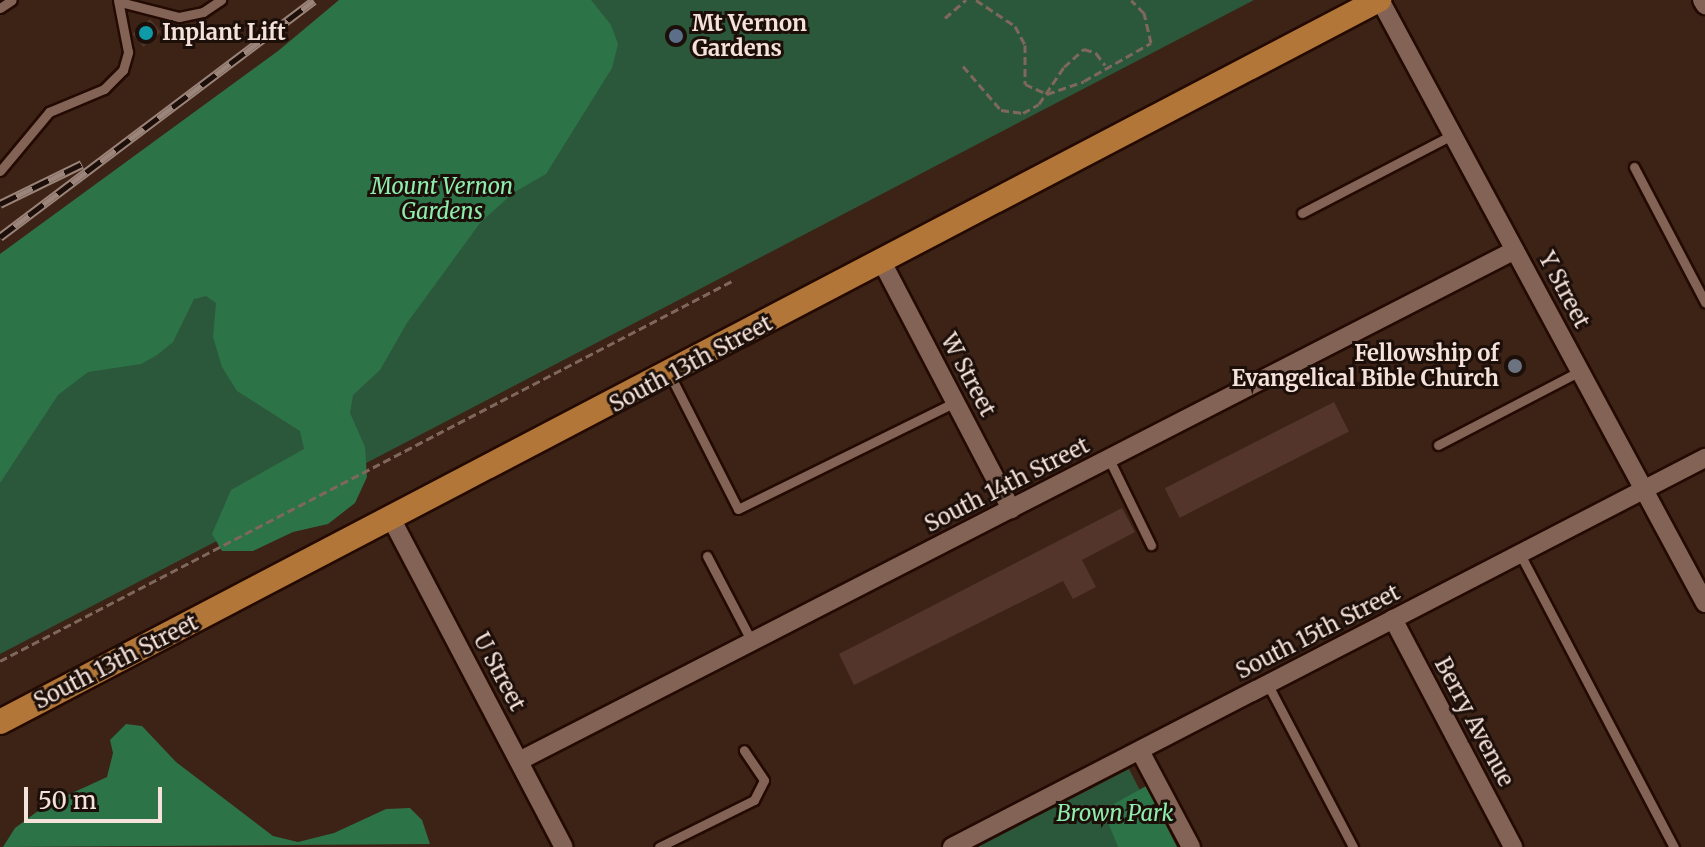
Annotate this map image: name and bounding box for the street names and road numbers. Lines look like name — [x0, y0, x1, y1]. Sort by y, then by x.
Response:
street label: Y Street — [1533, 247, 1595, 333]
street label: South 13th Street — [605, 310, 777, 418]
street label: W Street — [935, 329, 1001, 421]
street label: South 14th Street — [920, 432, 1094, 538]
street label: South 15th Street — [1232, 579, 1404, 685]
street label: South 13th Street — [30, 609, 202, 715]
street label: U Street — [468, 629, 530, 715]
street label: Berry Avenue — [1429, 653, 1519, 791]

